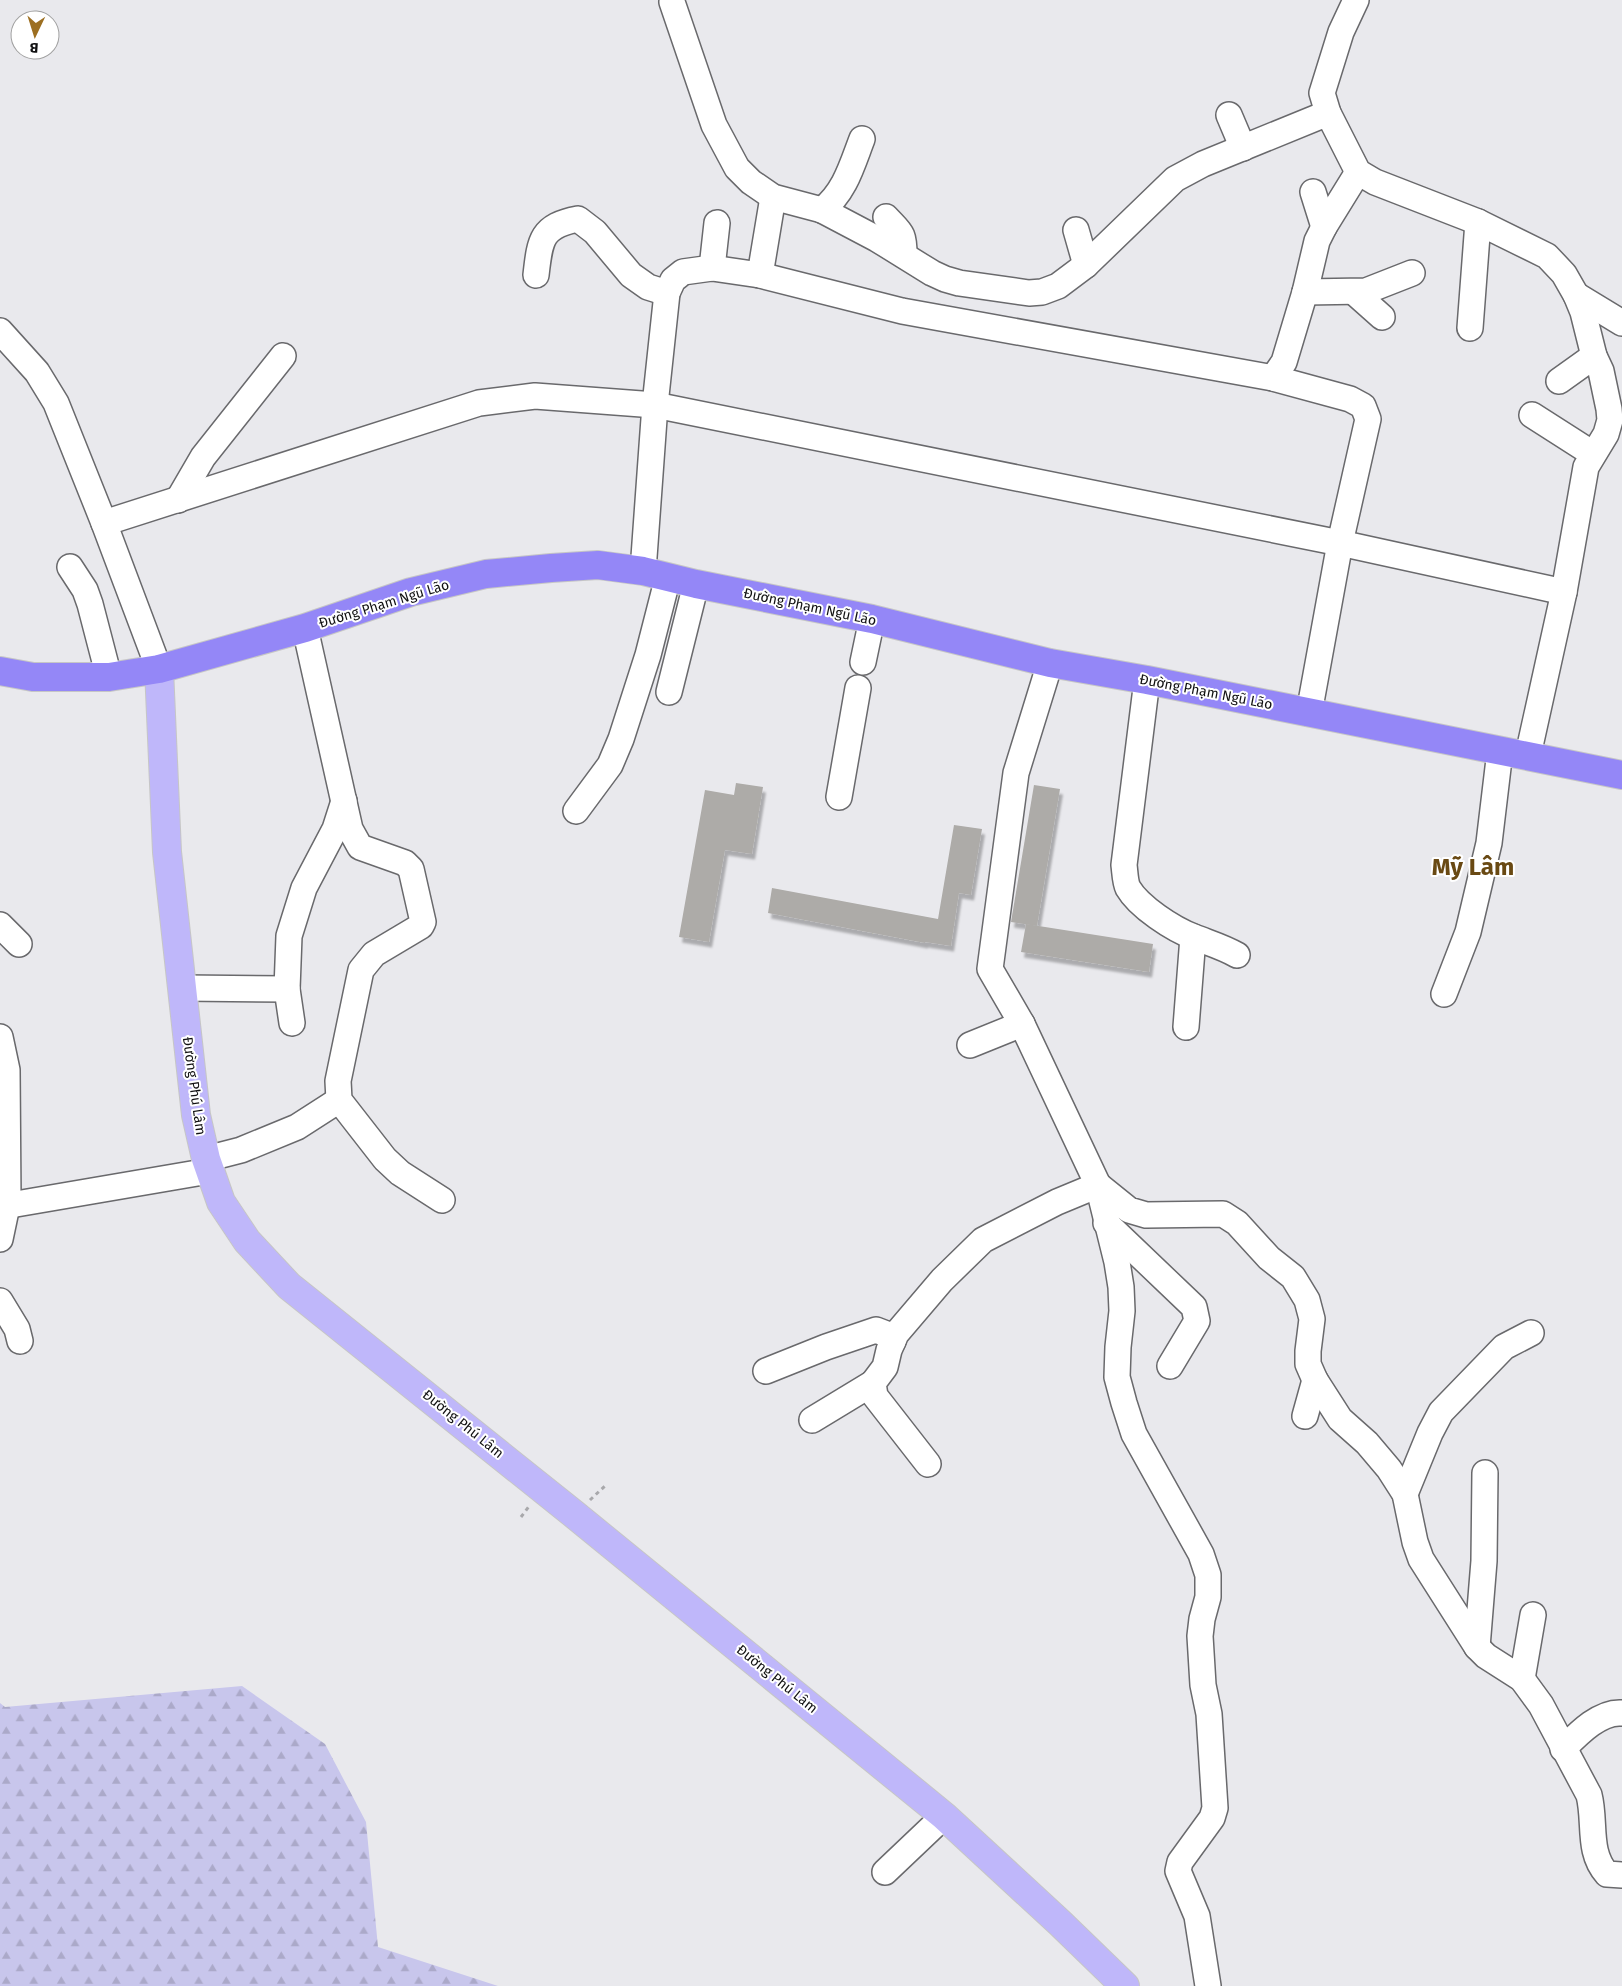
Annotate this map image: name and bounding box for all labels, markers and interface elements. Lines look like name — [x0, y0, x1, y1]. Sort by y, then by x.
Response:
north arrow — [10, 10, 60, 60]
text: B — [29, 39, 39, 56]
street label: Đường Phạm Ngũ Lão — [317, 576, 451, 632]
street label: Đường Phạm Ngũ Lão — [742, 585, 878, 629]
street label: Đường Phạm Ngũ Lão — [1138, 671, 1274, 713]
district label: Mỹ Lâm — [1432, 853, 1514, 881]
street label: Đường Phú Lâm — [179, 1036, 209, 1136]
street label: Đường Phú Lâm — [419, 1386, 507, 1462]
street label: Đường Phú Lâm — [733, 1641, 821, 1717]

